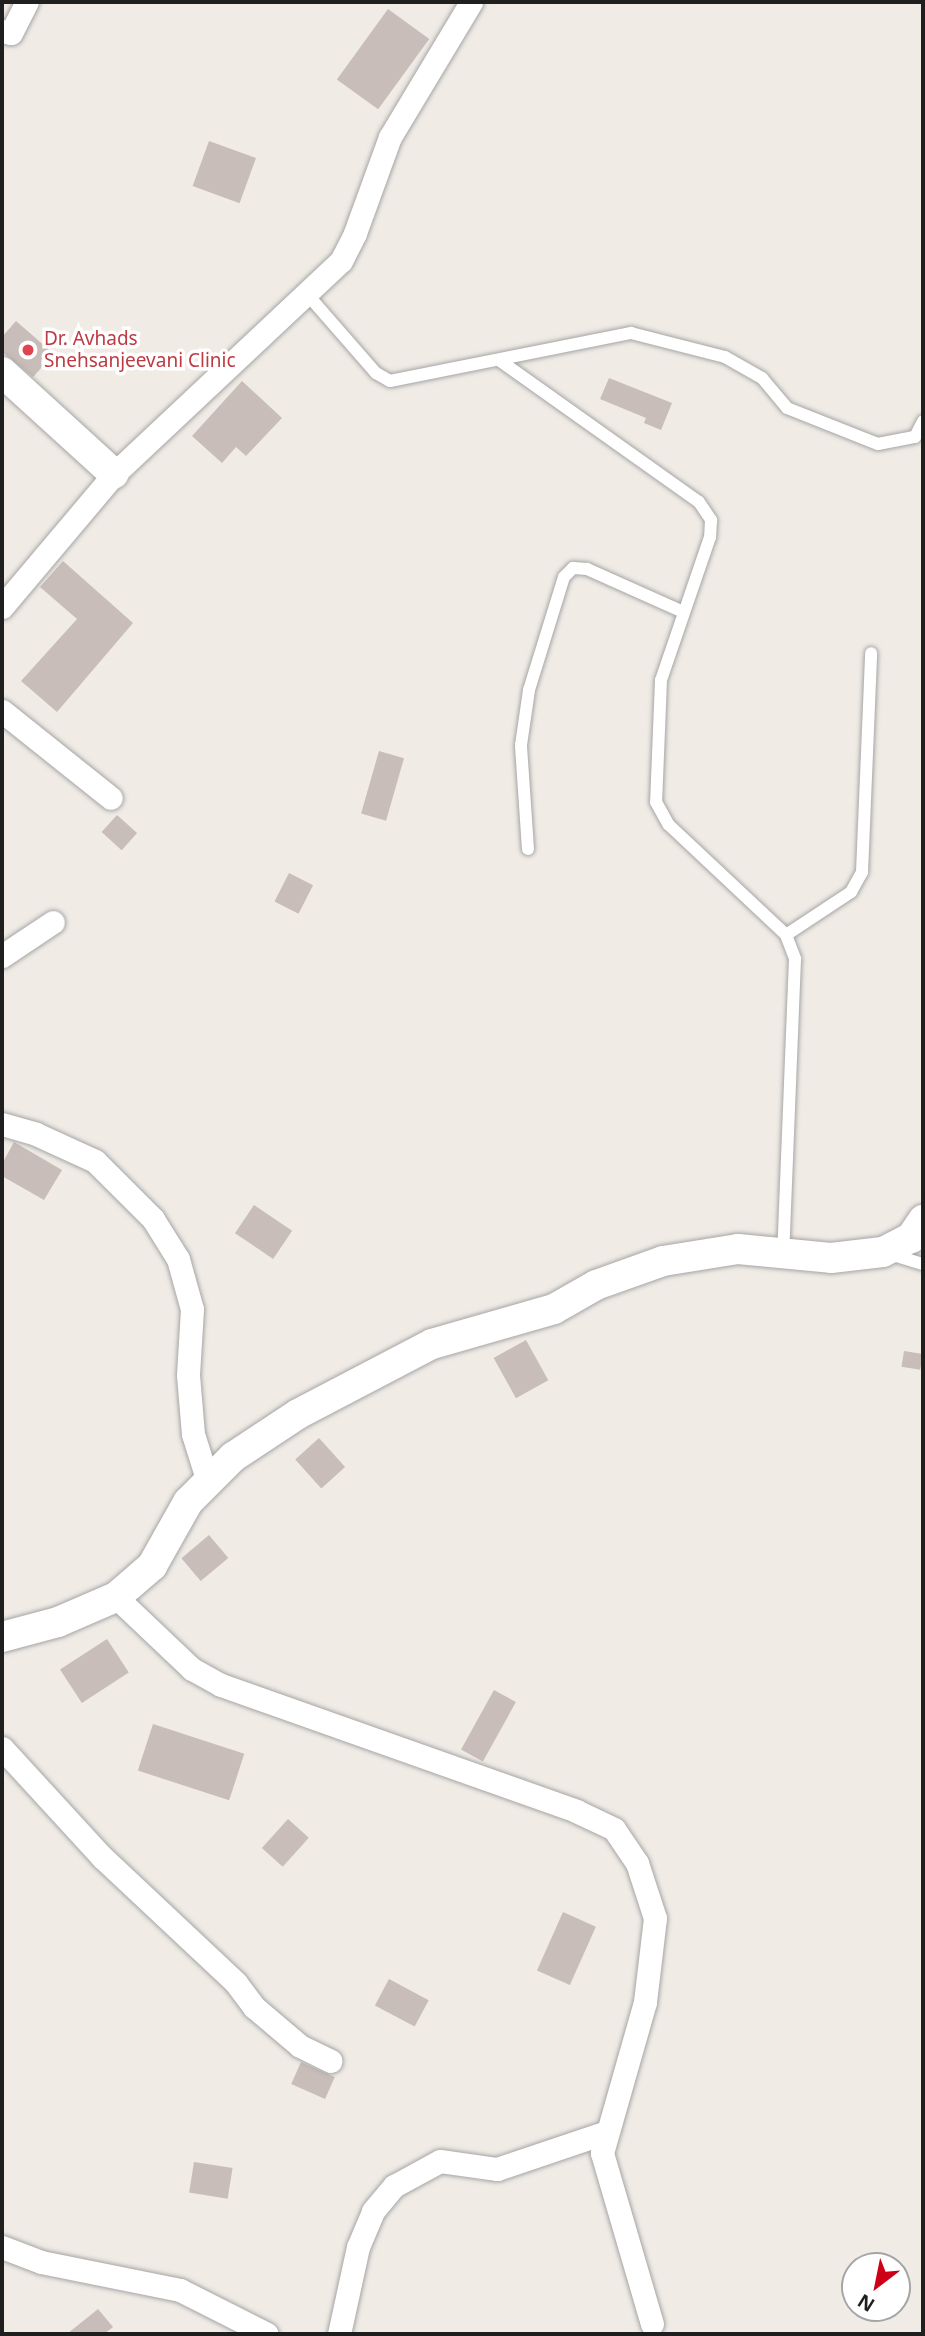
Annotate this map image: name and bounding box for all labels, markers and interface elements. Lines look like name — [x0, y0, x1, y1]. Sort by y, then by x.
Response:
place label: Dr. Avhads Snehsanjeevani Clinic — [44, 328, 236, 372]
marker: Dr. Avhads Snehsanjeevani Clinic — [18, 340, 38, 360]
north arrow — [841, 2252, 911, 2322]
text: N — [852, 2288, 879, 2318]

